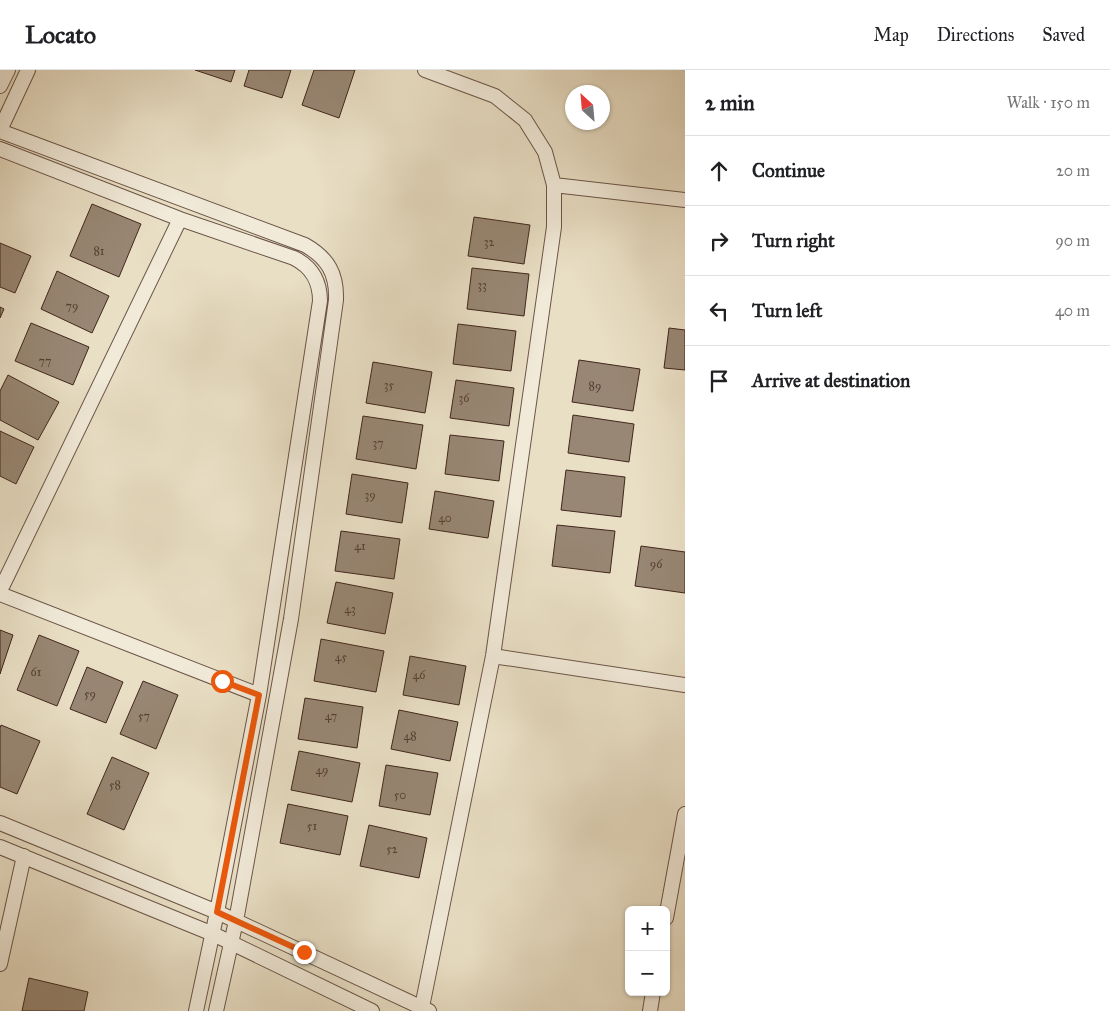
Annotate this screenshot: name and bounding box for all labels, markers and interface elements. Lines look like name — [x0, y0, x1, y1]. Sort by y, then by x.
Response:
text: Locato — [25, 20, 96, 50]
text: Map — [873, 24, 909, 46]
text: Directions — [937, 24, 1014, 46]
text: Saved — [1042, 24, 1085, 46]
north arrow — [565, 85, 610, 130]
text: 2 min — [705, 90, 755, 116]
text: Walk · 150 m — [1007, 93, 1090, 112]
icon: ahead — [705, 157, 733, 185]
text: Continue — [752, 159, 825, 182]
text: 20 m — [1056, 161, 1090, 180]
icon: right — [705, 227, 733, 255]
text: Turn right — [752, 229, 835, 252]
text: 90 m — [1055, 231, 1090, 250]
house number: 32 — [484, 235, 494, 249]
house number: 81 — [93, 244, 105, 258]
house number: 33 — [477, 278, 487, 292]
icon: left — [705, 297, 733, 325]
house number: 79 — [66, 299, 78, 313]
text: Turn left — [752, 299, 822, 322]
text: 40 m — [1055, 301, 1090, 320]
house number: 77 — [39, 354, 51, 368]
icon: arrive — [705, 367, 733, 395]
text: Arrive at destination — [752, 369, 910, 392]
house number: 35 — [384, 378, 395, 392]
house number: 89 — [589, 379, 601, 393]
house number: 36 — [459, 391, 470, 405]
house number: 37 — [372, 436, 384, 450]
house number: 39 — [364, 488, 376, 502]
house number: 40 — [438, 511, 452, 525]
house number: 41 — [354, 539, 366, 553]
house number: 96 — [650, 557, 663, 571]
house number: 43 — [344, 602, 356, 616]
house number: 45 — [335, 650, 348, 664]
house number: 61 — [31, 665, 42, 679]
house number: 46 — [413, 668, 426, 682]
route start — [211, 670, 234, 693]
house number: 59 — [84, 687, 96, 701]
house number: 57 — [138, 709, 150, 723]
house number: 47 — [325, 709, 337, 723]
house number: 48 — [403, 729, 417, 743]
house number: 49 — [315, 763, 329, 777]
house number: 58 — [109, 778, 121, 792]
house number: 50 — [394, 788, 406, 802]
house number: 51 — [307, 819, 317, 833]
house number: 52 — [386, 842, 398, 856]
map controls — [625, 906, 670, 996]
button: + — [625, 906, 670, 951]
route end — [293, 941, 316, 964]
button: − — [625, 951, 670, 996]

